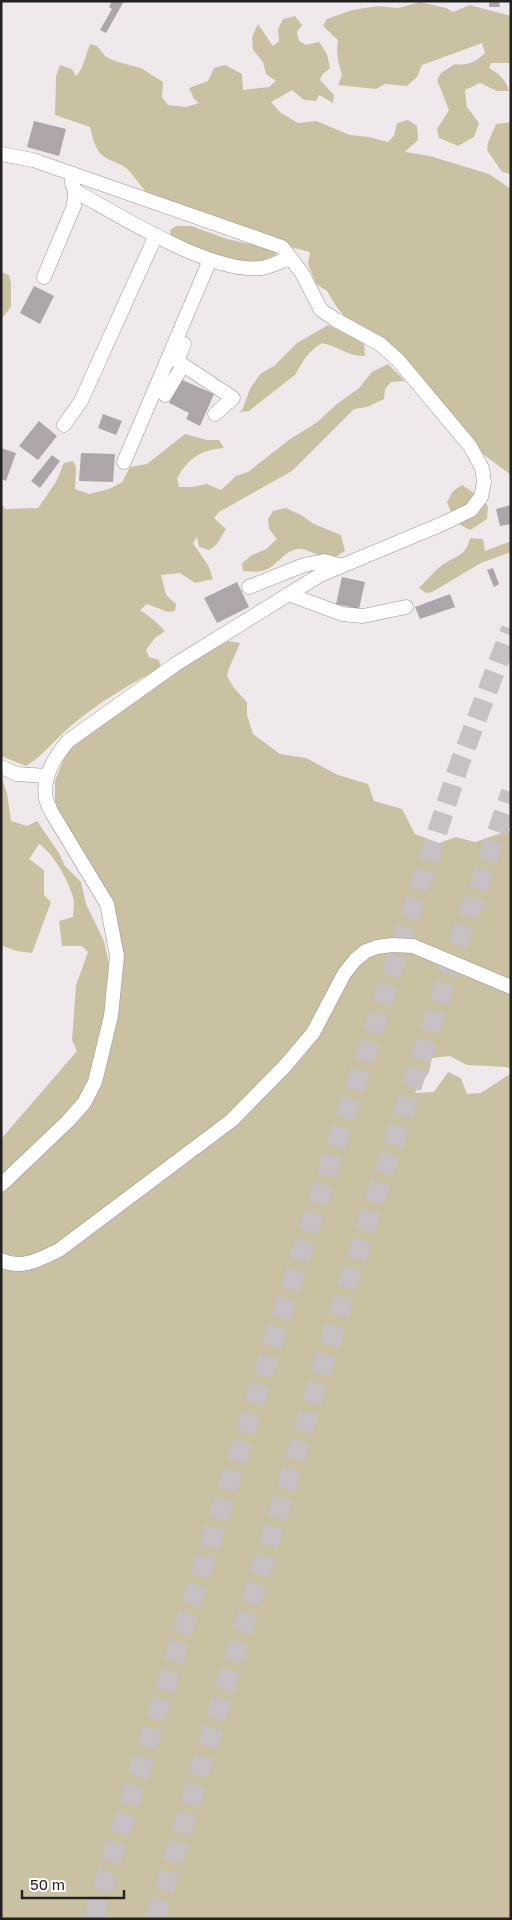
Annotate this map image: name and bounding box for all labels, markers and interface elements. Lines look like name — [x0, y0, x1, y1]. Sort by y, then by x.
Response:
scale bar — [22, 1868, 125, 1900]
text: 50 m — [30, 1875, 65, 1893]

